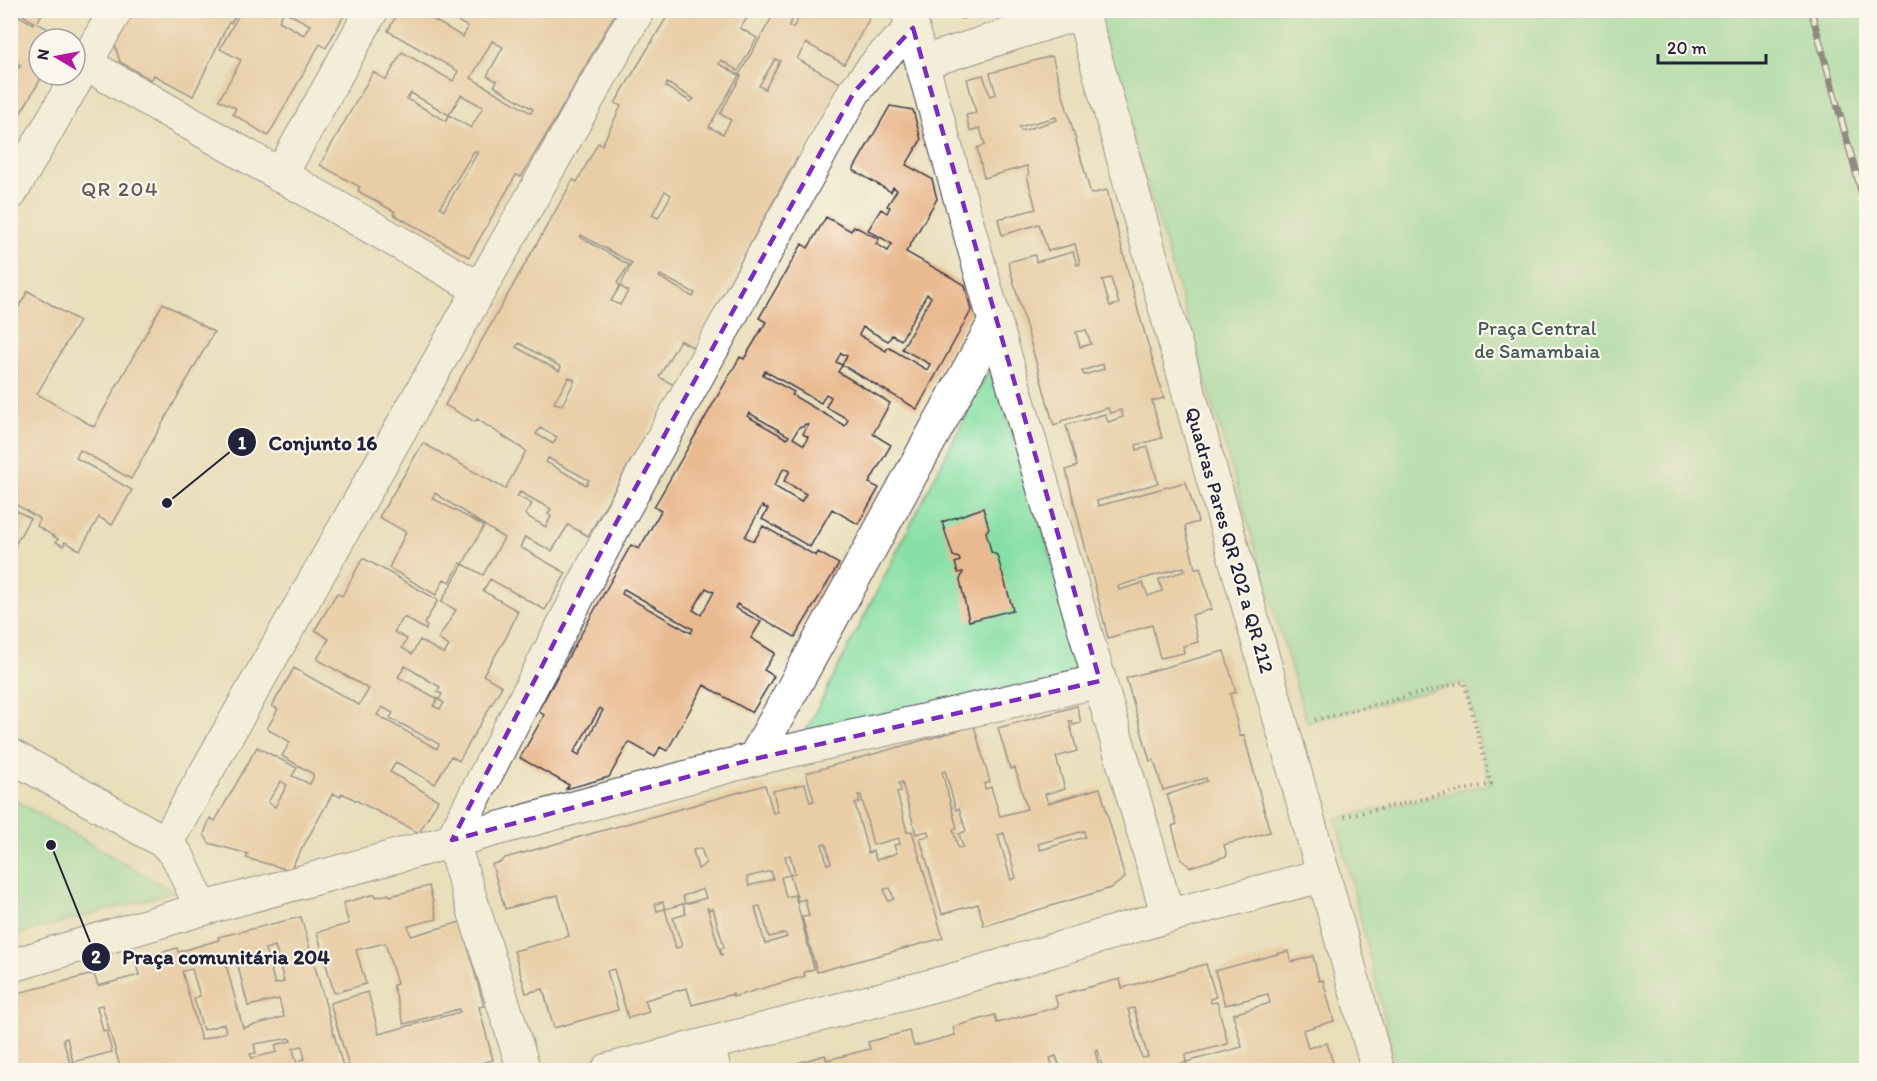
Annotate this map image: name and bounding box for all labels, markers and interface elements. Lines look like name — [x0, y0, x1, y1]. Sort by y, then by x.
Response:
north arrow — [27, 27, 87, 87]
scale bar — [1658, 27, 1766, 65]
text: 20 m — [1667, 37, 1707, 59]
text: N — [32, 48, 53, 61]
district label: QR 204 — [81, 176, 159, 201]
park label: Praça Central de Samambaia — [1474, 316, 1600, 363]
street label: Quadras Pares QR 202 a QR 212 — [1180, 404, 1280, 676]
callout: Conjunto 16 — [227, 423, 390, 462]
text: Conjunto 16 — [269, 430, 377, 456]
text: 1 — [238, 432, 247, 454]
callout: Praça comunitária 204 — [81, 938, 341, 977]
text: Praça comunitária 204 — [122, 944, 330, 970]
text: 2 — [91, 946, 101, 968]

